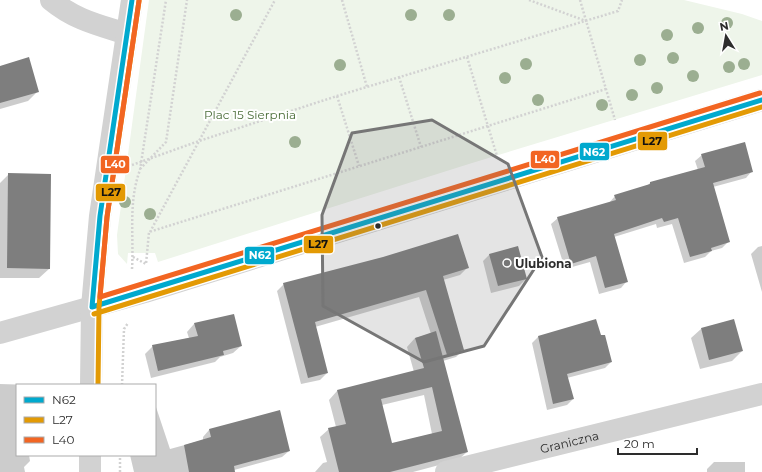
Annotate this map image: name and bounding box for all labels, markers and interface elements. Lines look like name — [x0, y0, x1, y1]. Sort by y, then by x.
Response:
north arrow — [706, 16, 746, 56]
text: N — [718, 18, 730, 34]
park label: Plac 15 Sierpnia — [204, 107, 296, 122]
line badge: L27 — [637, 131, 668, 151]
text: L27 — [642, 134, 662, 148]
line badge: N62 — [579, 142, 610, 161]
text: N62 — [583, 145, 606, 159]
line badge: L40 — [530, 150, 560, 169]
text: L40 — [534, 152, 556, 166]
line badge: L40 — [100, 155, 130, 174]
text: L40 — [104, 157, 126, 171]
line badge: L27 — [95, 183, 126, 202]
text: L27 — [101, 185, 121, 199]
unlabelled marker — [373, 221, 383, 231]
line badge: L27 — [303, 235, 334, 254]
text: L27 — [308, 237, 328, 251]
line badge: N62 — [244, 246, 275, 265]
text: N62 — [249, 248, 272, 262]
place label: Ulubiona — [515, 256, 572, 271]
marker: Ulubiona — [502, 258, 512, 268]
legend — [16, 384, 156, 456]
text: N62 — [52, 392, 76, 407]
text: L27 — [52, 412, 73, 427]
street label: Graniczna — [538, 427, 600, 456]
scale bar — [618, 430, 697, 456]
text: L40 — [52, 432, 75, 447]
text: 20 m — [624, 436, 655, 451]

